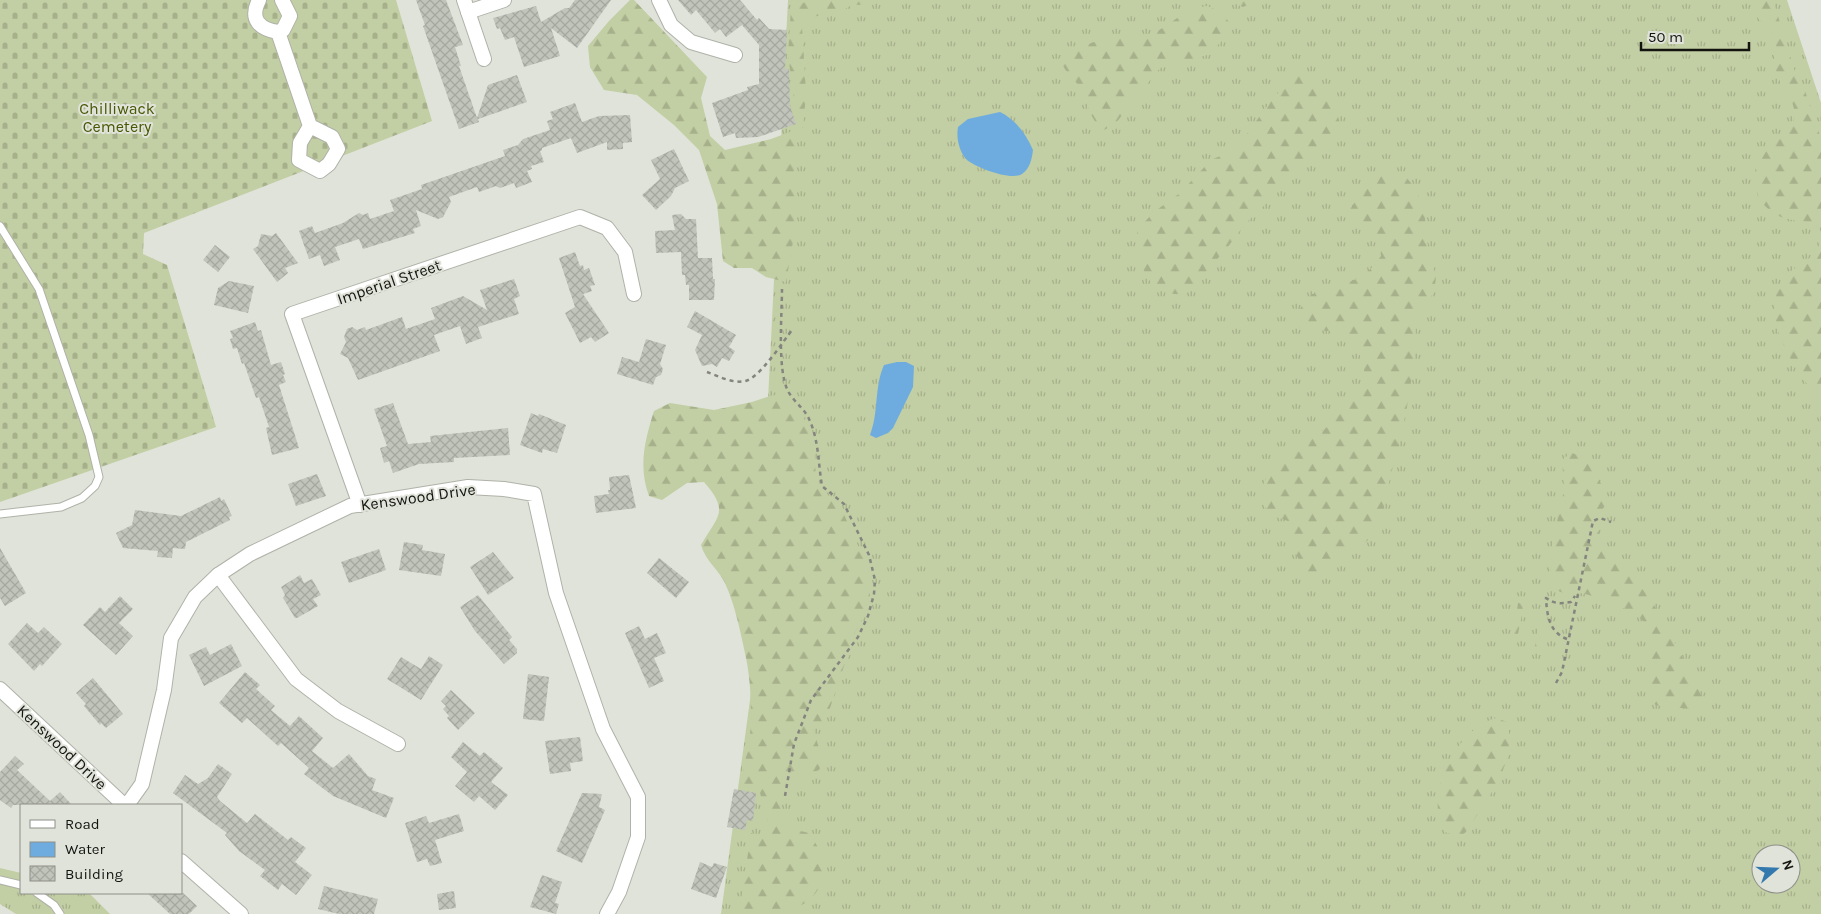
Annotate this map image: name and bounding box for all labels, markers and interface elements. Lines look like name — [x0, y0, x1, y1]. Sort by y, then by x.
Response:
scale bar — [1641, 20, 1748, 52]
text: 50 m — [1648, 28, 1683, 46]
park label: Chilliwack Cemetery — [79, 99, 155, 136]
street label: Imperial Street — [335, 255, 443, 309]
street label: Kenswood Drive — [359, 480, 477, 514]
street label: Kenswood Drive — [13, 701, 111, 793]
legend — [20, 804, 182, 894]
text: Road — [65, 815, 100, 833]
text: Water — [65, 840, 106, 858]
north arrow — [1751, 844, 1801, 894]
text: N — [1778, 857, 1797, 872]
text: Building — [65, 865, 123, 883]

